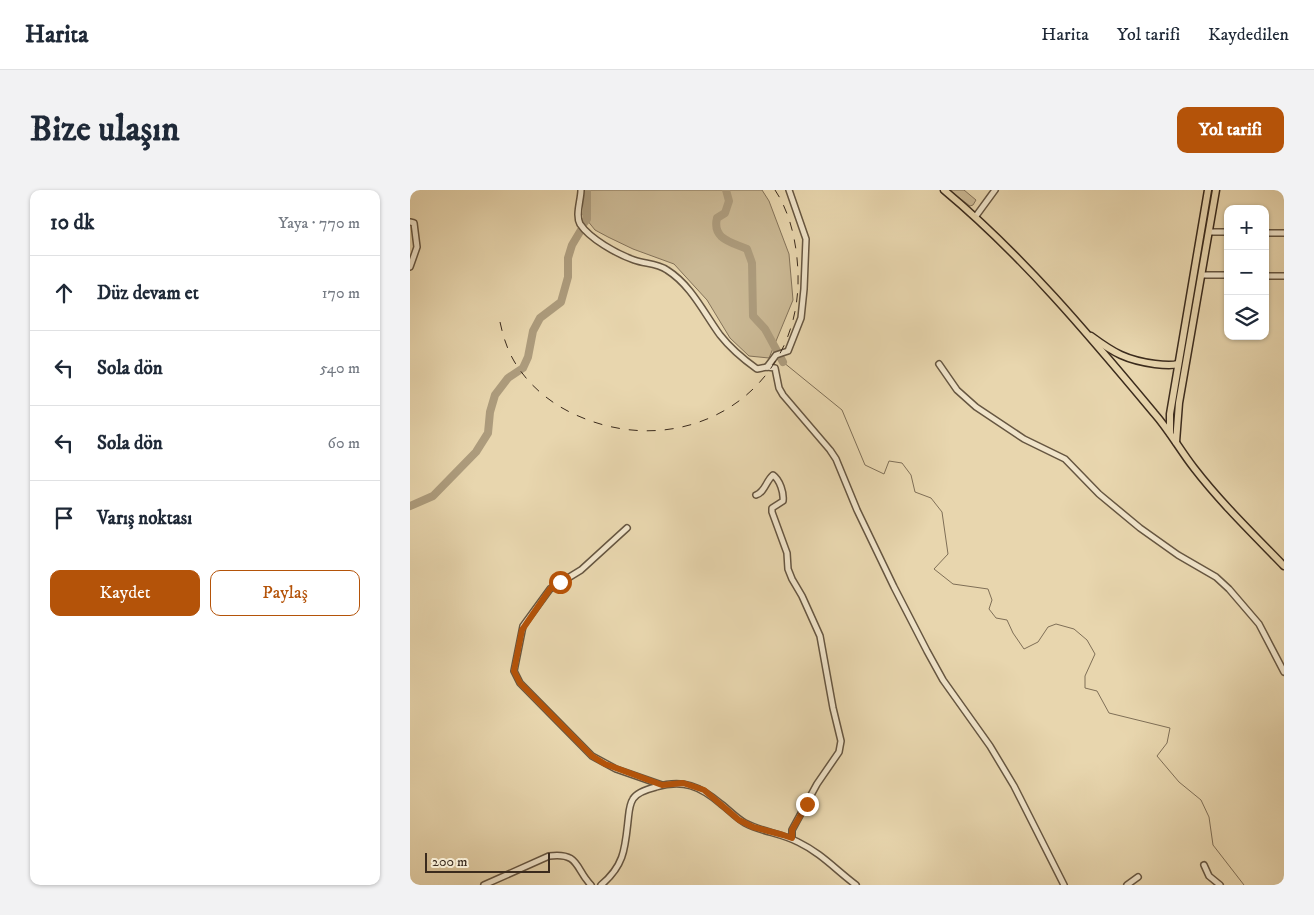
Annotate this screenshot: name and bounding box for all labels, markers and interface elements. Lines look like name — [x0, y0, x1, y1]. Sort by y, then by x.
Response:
text: Harita — [25, 20, 88, 50]
text: Harita — [1041, 24, 1089, 46]
text: Yol tarifi — [1117, 24, 1180, 46]
text: Kaydedilen — [1208, 24, 1289, 46]
button: Yol tarifi — [1177, 107, 1284, 153]
text: Bize ulaşın — [30, 108, 180, 152]
map controls — [1224, 205, 1269, 340]
button: + — [1224, 205, 1269, 250]
text: 10 dk — [50, 210, 94, 236]
text: Yaya · 770 m — [278, 213, 360, 233]
button: − — [1224, 250, 1269, 295]
icon: ahead — [50, 279, 78, 307]
text: Düz devam et — [97, 282, 199, 305]
text: 170 m — [322, 283, 360, 303]
button: layers — [1224, 295, 1269, 340]
icon: left — [50, 354, 78, 382]
text: Sola dön — [97, 357, 163, 380]
text: 540 m — [320, 358, 360, 378]
icon: left — [50, 429, 78, 457]
text: Sola dön — [97, 432, 163, 455]
text: 60 m — [328, 433, 360, 453]
icon: arrive — [50, 504, 78, 532]
text: Varış noktası — [97, 507, 192, 530]
button: Kaydet — [50, 570, 200, 616]
button: Paylaş — [210, 570, 360, 616]
route start — [549, 571, 572, 594]
route end — [796, 793, 819, 816]
scale bar — [425, 850, 550, 873]
text: 200 m — [432, 853, 467, 871]

